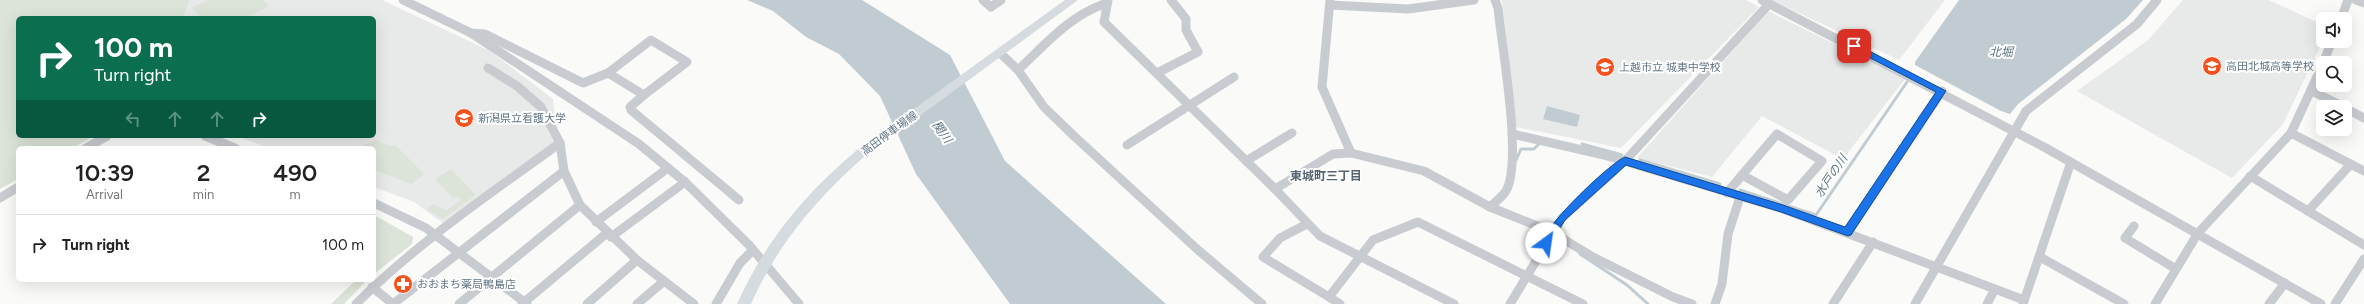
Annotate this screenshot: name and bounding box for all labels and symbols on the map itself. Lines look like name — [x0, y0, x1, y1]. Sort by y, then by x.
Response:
pin — [1837, 29, 1871, 63]
water label: 北堀 — [1989, 45, 2015, 59]
school or university icon: 高田北城高等学校 — [2201, 55, 2223, 77]
school or university icon: 上越市立 城東中学校 — [1594, 56, 1616, 78]
place label: 高田北城高等学校 — [2226, 60, 2314, 73]
place label: 上越市立 城東中学校 — [1619, 61, 1721, 74]
school or university icon: 新潟県立看護大学 — [453, 107, 475, 129]
street label: 高田停車場線 — [859, 109, 920, 158]
place label: 新潟県立看護大学 — [478, 112, 566, 125]
water label: 関川 — [929, 118, 956, 147]
water label: 水戸の川 — [1812, 151, 1851, 200]
district label: 東城町三丁目 — [1290, 169, 1362, 183]
position arrow — [1525, 222, 1567, 264]
pharmacy icon: おおまち薬局鴨島店 — [392, 273, 414, 295]
place label: おおまち薬局鴨島店 — [417, 278, 516, 291]

